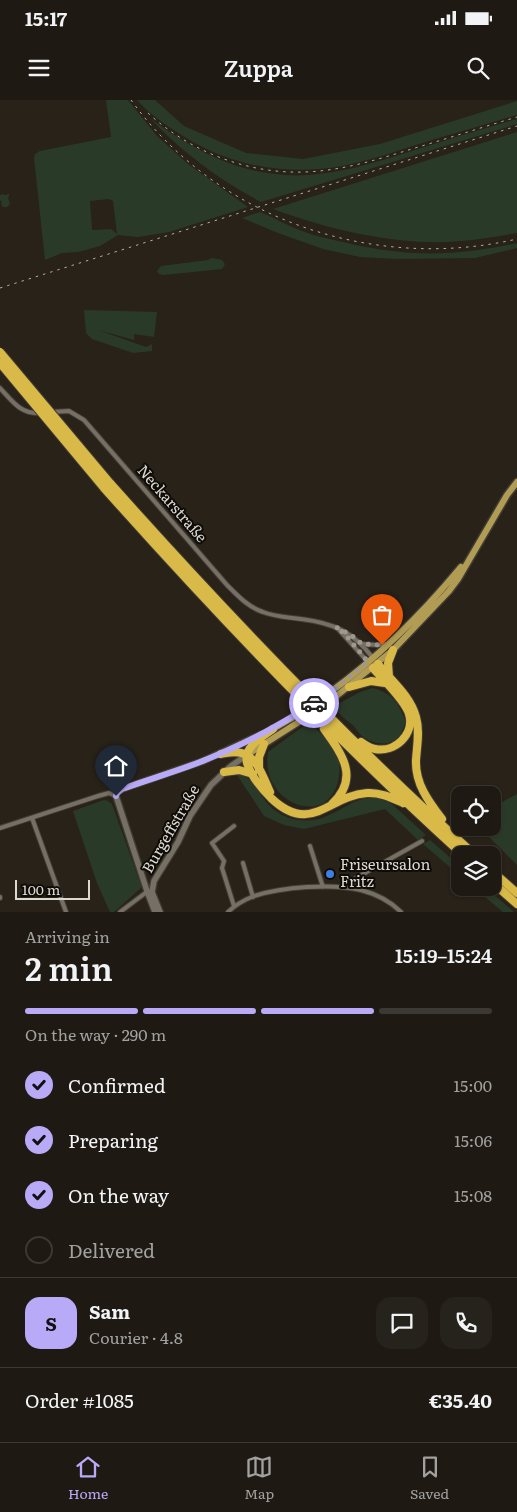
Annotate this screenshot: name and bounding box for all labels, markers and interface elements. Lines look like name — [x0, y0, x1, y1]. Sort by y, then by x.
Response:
text: 15:17 — [25, 4, 67, 32]
text: Zuppa — [224, 51, 293, 84]
icon: menu — [25, 54, 53, 82]
icon: search — [464, 54, 492, 82]
street label: Neckarstraße — [133, 459, 214, 547]
pin — [361, 594, 403, 645]
icon: bag — [368, 601, 396, 629]
courier — [289, 678, 339, 728]
icon: car — [300, 689, 328, 717]
pin — [95, 745, 137, 796]
icon: home — [102, 752, 130, 780]
street label: Burgeffstraße — [135, 780, 204, 877]
map controls — [451, 786, 501, 896]
button: locate — [451, 786, 501, 836]
button: layers — [451, 846, 501, 896]
place label: Friseursalon Fritz — [340, 852, 430, 892]
marker: Friseursalon Fritz — [324, 868, 336, 880]
scale bar — [15, 877, 90, 900]
text: 100 m — [22, 879, 60, 899]
text: Arriving in — [25, 924, 110, 948]
text: 15:19–15:24 — [395, 941, 492, 969]
text: 2 min — [25, 943, 113, 991]
text: On the way · 290 m — [25, 1022, 166, 1046]
icon: check — [25, 1071, 53, 1099]
text: Confirmed — [68, 1071, 166, 1099]
text: 15:00 — [454, 1073, 492, 1097]
icon: check — [25, 1126, 53, 1154]
text: Preparing — [68, 1126, 158, 1154]
text: 15:06 — [454, 1128, 492, 1152]
icon: check — [25, 1181, 53, 1209]
text: On the way — [68, 1181, 169, 1209]
text: 15:08 — [454, 1183, 492, 1207]
text: Delivered — [68, 1236, 155, 1264]
text: Sam — [89, 1297, 130, 1325]
button: chat — [376, 1297, 428, 1349]
button: phone — [440, 1297, 492, 1349]
text: S — [45, 1309, 57, 1337]
text: Courier · 4.8 — [89, 1325, 183, 1349]
text: Order #1085 — [25, 1386, 134, 1414]
text: €35.40 — [429, 1386, 492, 1414]
tab: Home — [68, 1453, 108, 1503]
tab: Map — [244, 1453, 274, 1503]
tab: Saved — [410, 1453, 449, 1503]

